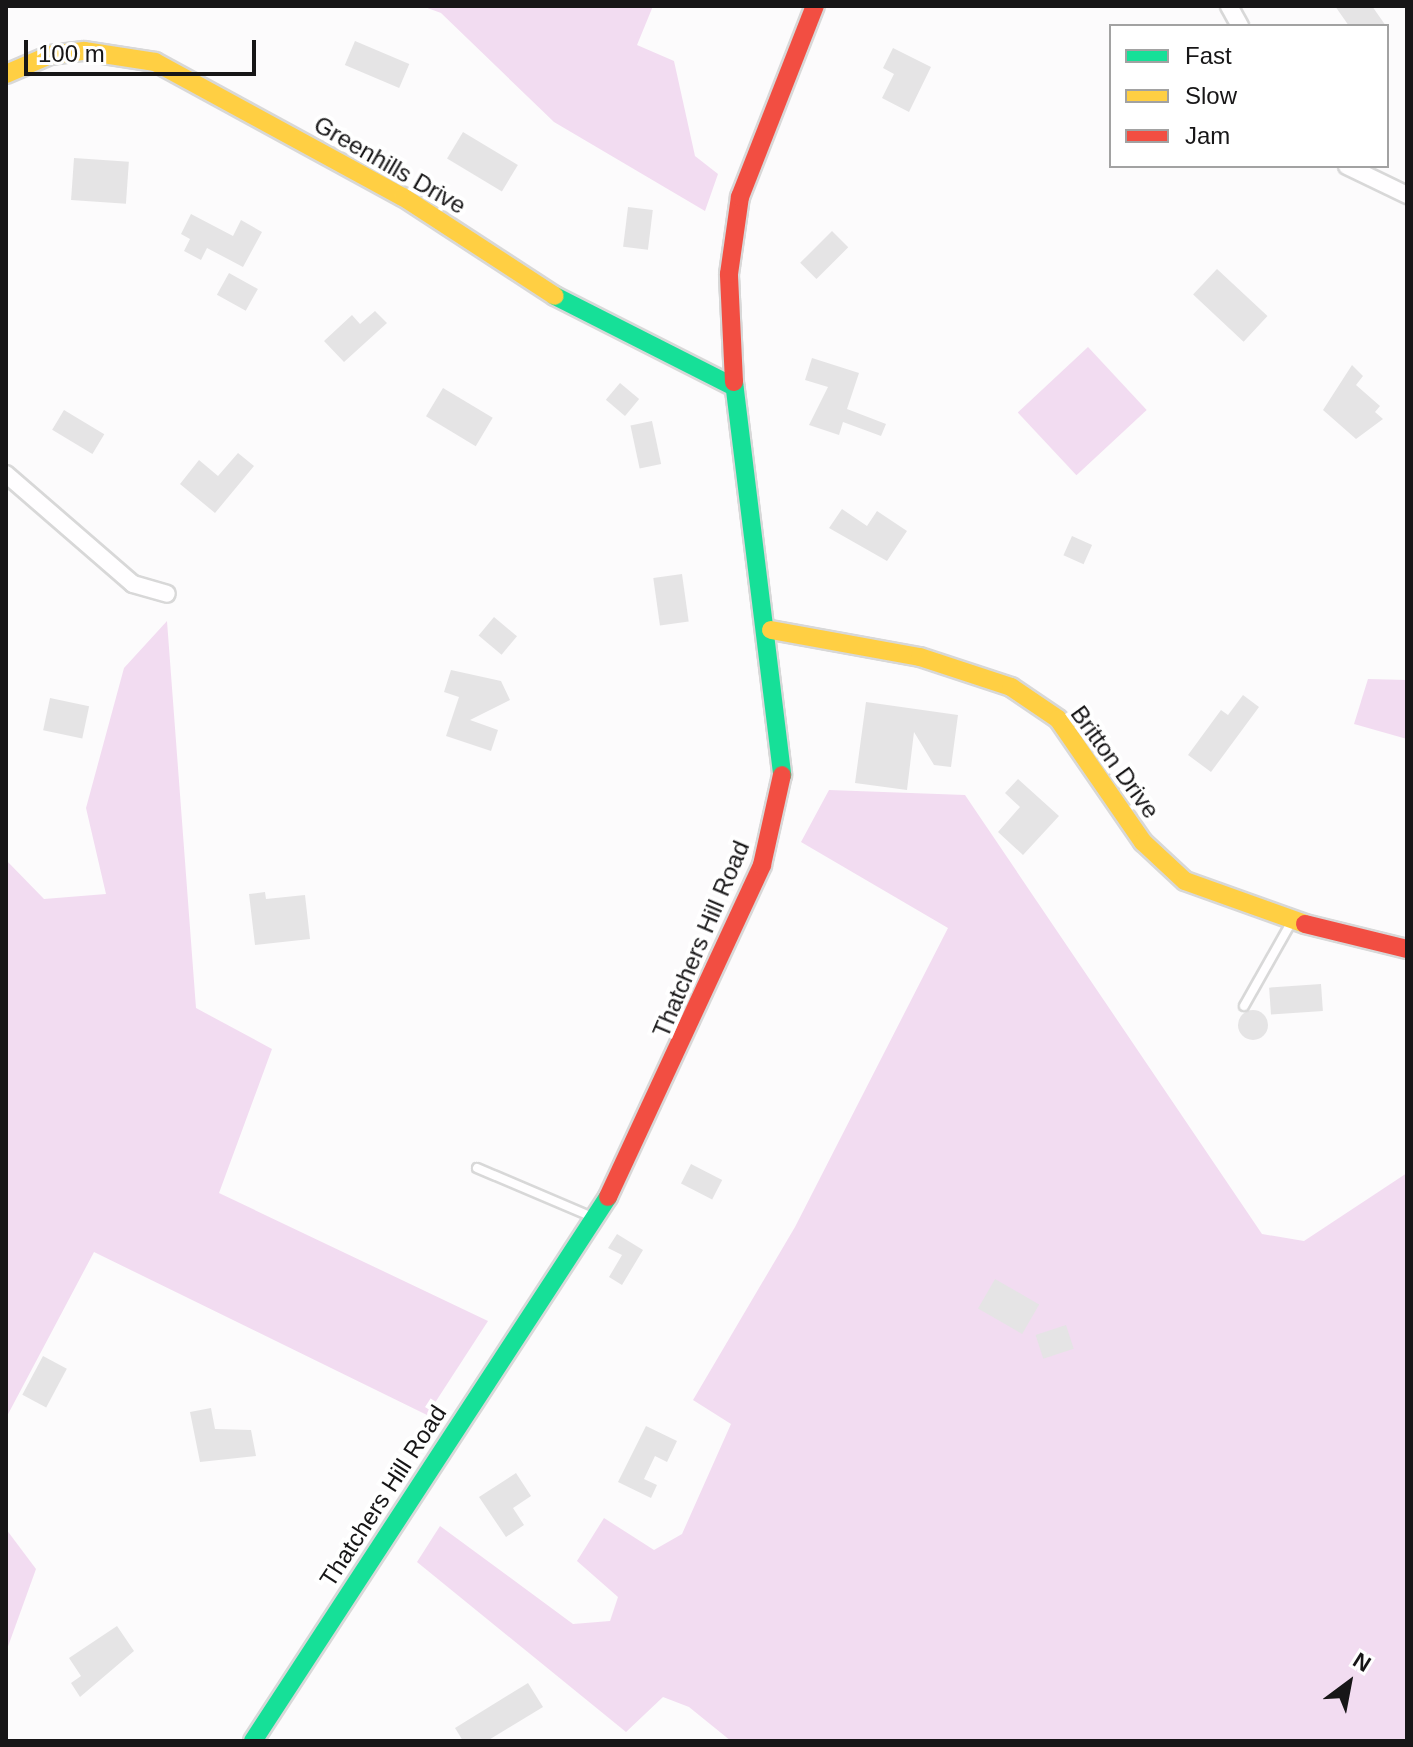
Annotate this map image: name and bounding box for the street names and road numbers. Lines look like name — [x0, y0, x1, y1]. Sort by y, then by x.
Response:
street label: Greenhills Drive — [309, 110, 471, 220]
street label: Britton Drive — [1065, 700, 1165, 824]
street label: Thatchers Hill Road — [647, 836, 755, 1042]
street label: Thatchers Hill Road — [314, 1400, 452, 1592]

